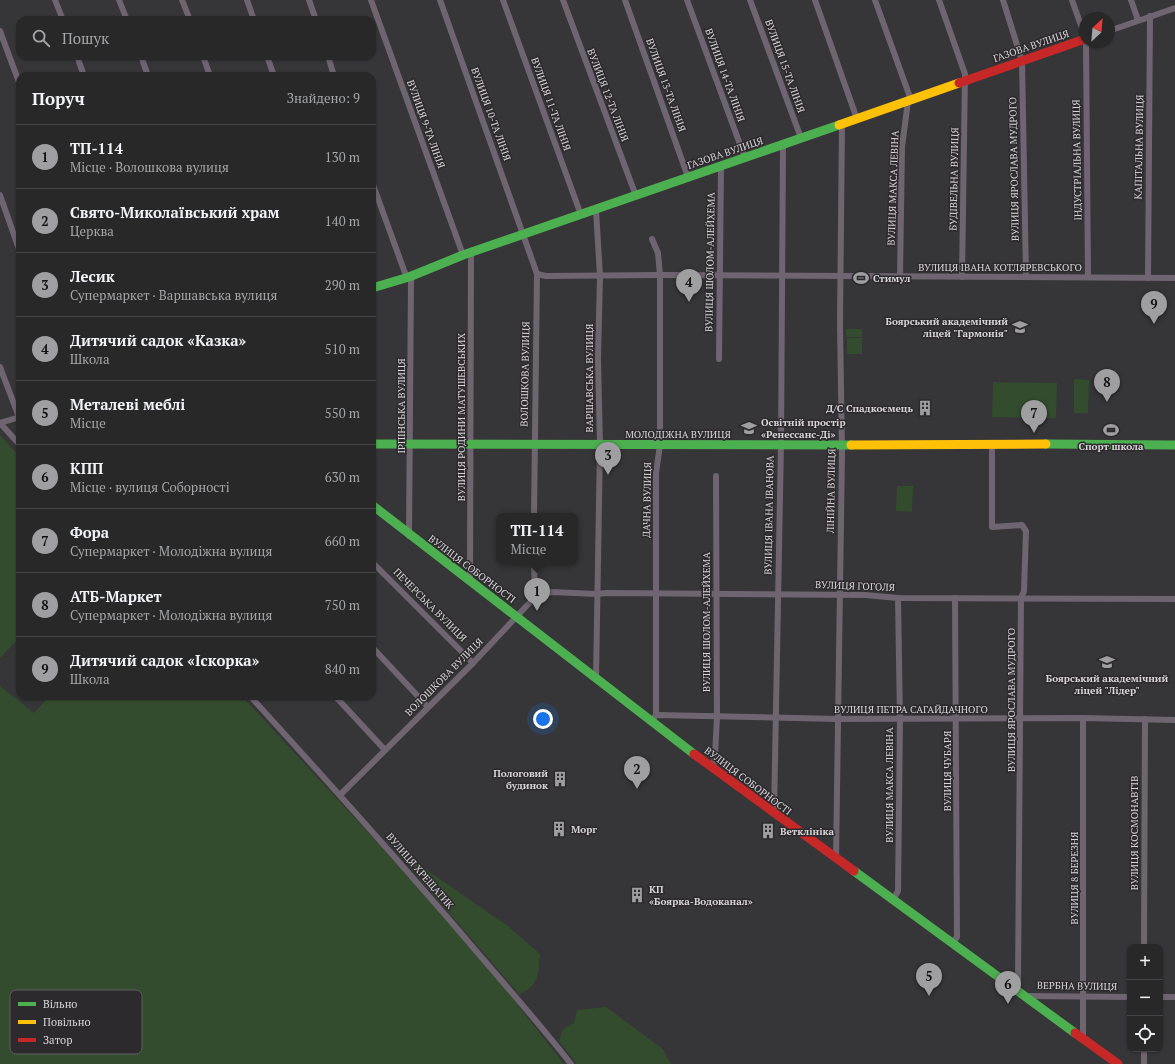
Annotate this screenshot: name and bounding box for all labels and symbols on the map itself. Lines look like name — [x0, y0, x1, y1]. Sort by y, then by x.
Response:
north arrow — [1079, 12, 1115, 48]
street label: ВУЛИЦЯ 15-ТА ЛІНІЯ — [762, 18, 808, 115]
street label: ВУЛИЦЯ 14-ТА ЛІНІЯ — [702, 27, 748, 124]
street label: ГАЗОВА ВУЛИЦЯ — [991, 27, 1071, 65]
street label: ВУЛИЦЯ 13-ТА ЛІНІЯ — [643, 37, 689, 134]
street label: ВУЛИЦЯ 12-ТА ЛІНІЯ — [584, 47, 632, 144]
street label: ВУЛИЦЯ 11-ТА ЛІНІЯ — [528, 56, 574, 153]
street label: ВУЛИЦЯ 10-ТА ЛІНІЯ — [468, 66, 514, 163]
street label: ВУЛИЦЯ 9-ТА ЛІНІЯ — [404, 78, 448, 171]
street label: КАПІТАЛЬНА ВУЛИЦЯ — [1132, 94, 1146, 200]
street label: ВУЛИЦЯ ЯРОСЛАВА МУДРОГО — [1006, 97, 1022, 241]
street label: ІНДУСТРІАЛЬНА ВУЛИЦЯ — [1069, 99, 1085, 221]
street label: БУДІВЕЛЬНА ВУЛИЦЯ — [947, 127, 961, 231]
street label: ВУЛИЦЯ МАКСА ЛЕВІНА — [884, 130, 902, 246]
street label: ГАЗОВА ВУЛИЦЯ — [685, 134, 765, 172]
street label: ВУЛИЦЯ ШОЛОМ-АЛЕЙХЕМА — [702, 192, 718, 332]
street label: ВУЛИЦЯ ІВАНА КОТЛЯРЕВСЬКОГО — [918, 261, 1082, 274]
pin: 4 — [676, 269, 702, 302]
sports icon: Стимул — [852, 269, 870, 287]
place label: Стимул — [873, 272, 910, 285]
pin: 9 — [1141, 291, 1167, 324]
place label: Боярський академічний ліцей "Гармонія" — [886, 315, 1008, 340]
school or university icon: Боярський академічний ліцей "Гармонія" — [1011, 318, 1029, 336]
street label: ВОЛОШКОВА ВУЛИЦЯ — [518, 321, 532, 427]
street label: ВАРШАВСЬКА ВУЛИЦЯ — [583, 323, 596, 432]
street label: ВУЛИЦЯ РОДИНИ МАТУШЕВСЬКИХ — [455, 332, 468, 501]
street label: ІРПІНСЬКА ВУЛИЦЯ — [395, 358, 408, 454]
pin: 8 — [1094, 369, 1120, 402]
building icon: Д/С Спадкоємець — [916, 399, 934, 417]
pin: 7 — [1021, 400, 1047, 433]
place label: Д/С Спадкоємець — [826, 402, 913, 415]
place label: Освітній простір «Ренессанс-Ді» — [761, 416, 846, 441]
school or university icon: Освітній простір «Ренессанс-Ді» — [740, 419, 758, 437]
sports icon: Спорт школа — [1102, 421, 1120, 439]
street label: МОЛОДІЖНА ВУЛИЦЯ — [625, 428, 731, 441]
place label: Спорт школа — [1078, 440, 1144, 453]
pin: 3 — [595, 442, 621, 475]
street label: ЛІНІЙНА ВУЛИЦЯ — [824, 448, 838, 534]
street label: ВУЛИЦЯ ІВАНА ІВАНОВА — [761, 455, 777, 575]
street label: ДАЧНА ВУЛИЦЯ — [640, 461, 654, 538]
street label: ВУЛИЦЯ СОБОРНОСТІ — [426, 532, 519, 606]
street label: ВУЛИЦЯ ШОЛОМ-АЛЕЙХЕМА — [700, 552, 713, 692]
street label: ПЕЧЕРСЬКА ВУЛИЦЯ — [391, 566, 470, 645]
pin: 1 — [524, 578, 550, 611]
street label: ВУЛИЦЯ ГОГОЛЯ — [815, 578, 896, 594]
street label: ВУЛИЦЯ ЯРОСЛАВА МУДРОГО — [1005, 628, 1018, 772]
street label: ВОЛОШКОВА ВУЛИЦЯ — [402, 635, 486, 719]
school or university icon: Боярський академічний ліцей "Лідер" — [1098, 653, 1116, 671]
place label: Боярський академічний ліцей "Лідер" — [1046, 672, 1169, 697]
street label: ВУЛИЦЯ ПЕТРА САГАЙДАЧНОГО — [834, 703, 988, 716]
your location — [533, 709, 553, 729]
street label: ВУЛИЦЯ МАКСА ЛЕВІНА — [883, 727, 896, 843]
street label: ВУЛИЦЯ ЧУБАРЯ — [941, 730, 954, 811]
street label: ВУЛИЦЯ СОБОРНОСТІ — [702, 744, 795, 818]
pin: 2 — [624, 756, 650, 789]
place label: Пологовий будинок — [493, 767, 548, 792]
building icon: Пологовий будинок — [551, 770, 569, 788]
street label: ВУЛИЦЯ КОСМОНАВТІВ — [1128, 776, 1141, 890]
building icon: Морг — [550, 820, 568, 838]
building icon: Ветклініка — [759, 822, 777, 840]
place label: Морг — [571, 823, 597, 836]
place label: Ветклініка — [780, 825, 834, 838]
street label: ВУЛИЦЯ ХРЕЩАТИК — [383, 830, 457, 912]
street label: ВУЛИЦЯ 8 БЕРЕЗНЯ — [1068, 831, 1081, 924]
place label: КП «Боярка-Водоканал» — [649, 883, 753, 908]
building icon: КП «Боярка-Водоканал» — [628, 886, 646, 904]
pin: 5 — [916, 963, 942, 996]
pin: 6 — [995, 971, 1021, 1004]
street label: ВЕРБНА ВУЛИЦЯ — [1037, 979, 1118, 993]
legend — [10, 990, 142, 1054]
text: Вільно — [43, 997, 77, 1011]
text: Повільно — [43, 1015, 90, 1029]
text: Затор — [43, 1033, 72, 1047]

